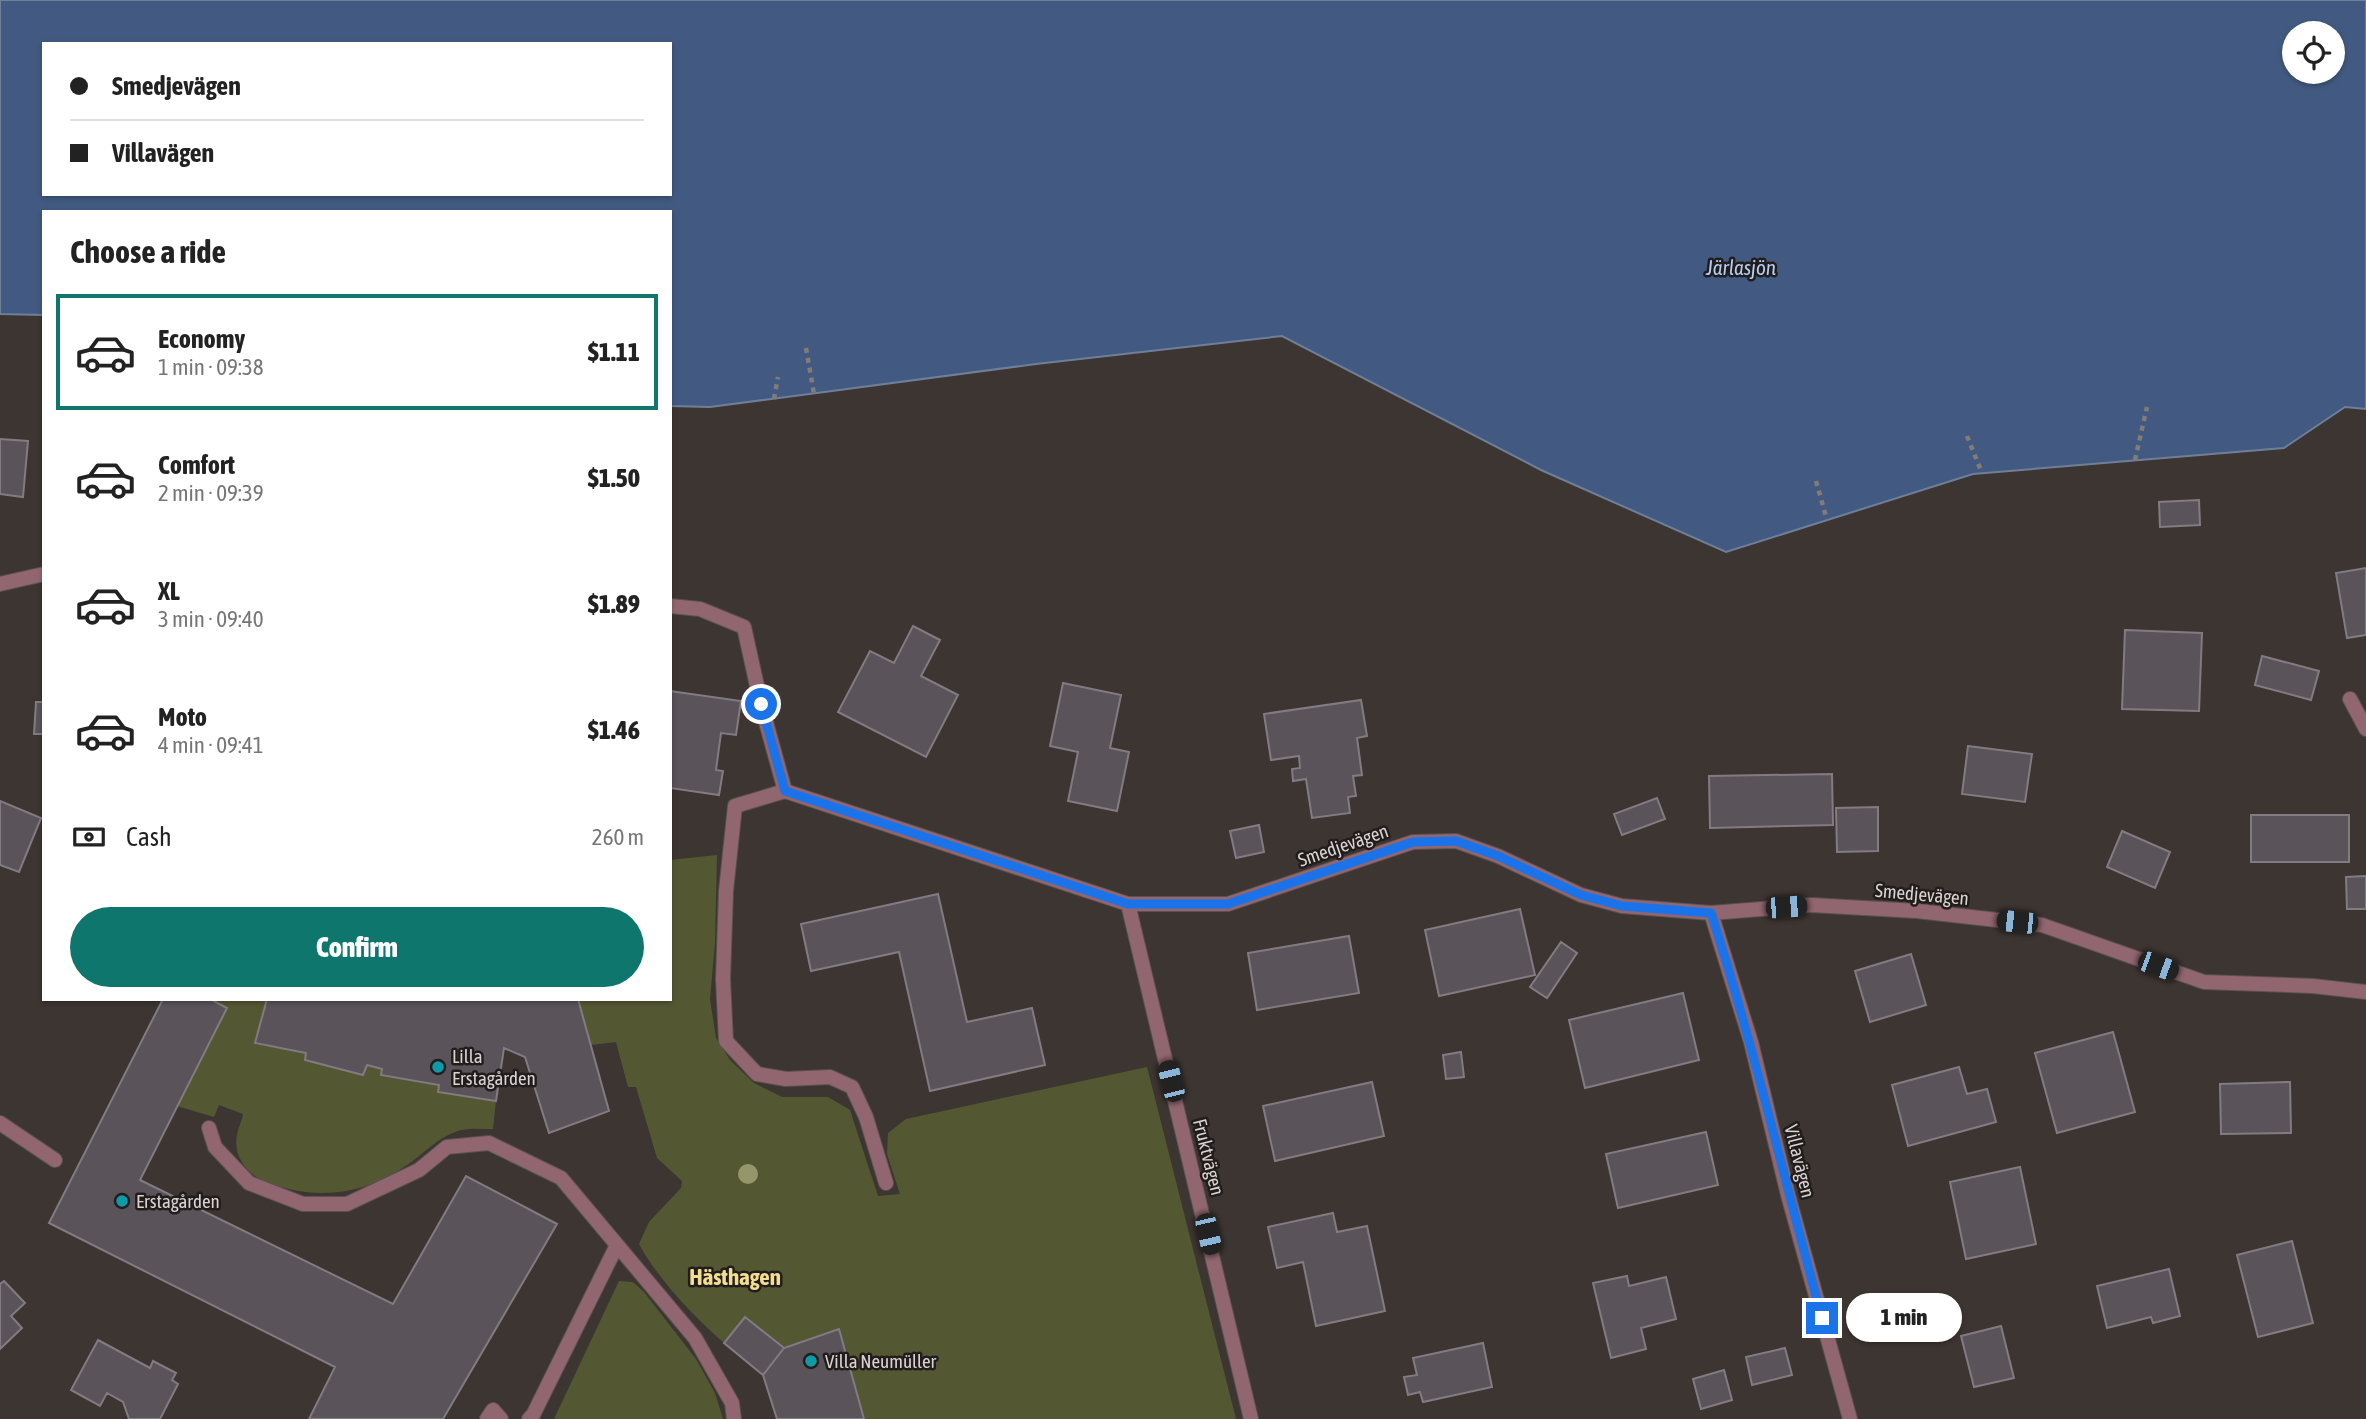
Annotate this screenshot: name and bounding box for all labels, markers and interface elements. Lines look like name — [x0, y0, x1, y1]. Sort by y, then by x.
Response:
map controls — [2282, 21, 2345, 84]
button: locate — [2282, 21, 2345, 84]
text: Smedjevägen — [112, 71, 241, 101]
text: Villavägen — [112, 138, 214, 168]
text: Choose a ride — [70, 233, 226, 270]
water label: Järlasjön — [1705, 255, 1776, 279]
icon: car — [74, 321, 137, 384]
text: Economy — [158, 324, 245, 354]
text: $1.11 — [588, 337, 640, 367]
text: 1 min · 09:38 — [158, 354, 264, 380]
icon: car — [74, 447, 137, 510]
text: Comfort — [158, 450, 235, 480]
text: $1.50 — [588, 463, 640, 493]
text: 2 min · 09:39 — [158, 480, 264, 506]
icon: car — [74, 573, 137, 636]
text: XL — [158, 576, 180, 606]
text: $1.89 — [588, 589, 640, 619]
text: 3 min · 09:40 — [158, 606, 264, 632]
route start — [745, 688, 777, 720]
icon: car — [74, 699, 137, 762]
text: Moto — [158, 702, 207, 732]
text: $1.46 — [588, 715, 640, 745]
text: 4 min · 09:41 — [158, 732, 264, 758]
icon: cash — [70, 818, 108, 856]
street label: Smedjevägen — [1295, 819, 1391, 871]
text: Cash — [126, 822, 172, 852]
text: 260 m — [592, 824, 644, 850]
street label: Smedjevägen — [1874, 879, 1970, 909]
car — [1765, 895, 1808, 919]
button: Confirm — [70, 907, 644, 987]
car — [1996, 909, 2039, 935]
car — [2135, 949, 2182, 983]
place label: Lilla Erstagården — [452, 1045, 536, 1089]
car — [1156, 1058, 1187, 1104]
marker: Lilla Erstagården — [430, 1059, 446, 1075]
street label: Fruktvägen — [1189, 1116, 1229, 1198]
street label: Villavägen — [1780, 1122, 1820, 1200]
place label: Erstagården — [136, 1190, 220, 1212]
marker: Erstagården — [114, 1193, 130, 1209]
car — [1194, 1211, 1223, 1257]
district label: Hästhagen — [689, 1264, 781, 1290]
callout: 1 min — [1846, 1294, 1962, 1342]
route end — [1806, 1302, 1838, 1334]
text: 1 min — [1881, 1304, 1927, 1330]
place label: Villa Neumüller — [825, 1350, 937, 1372]
marker: Villa Neumüller — [803, 1353, 819, 1369]

